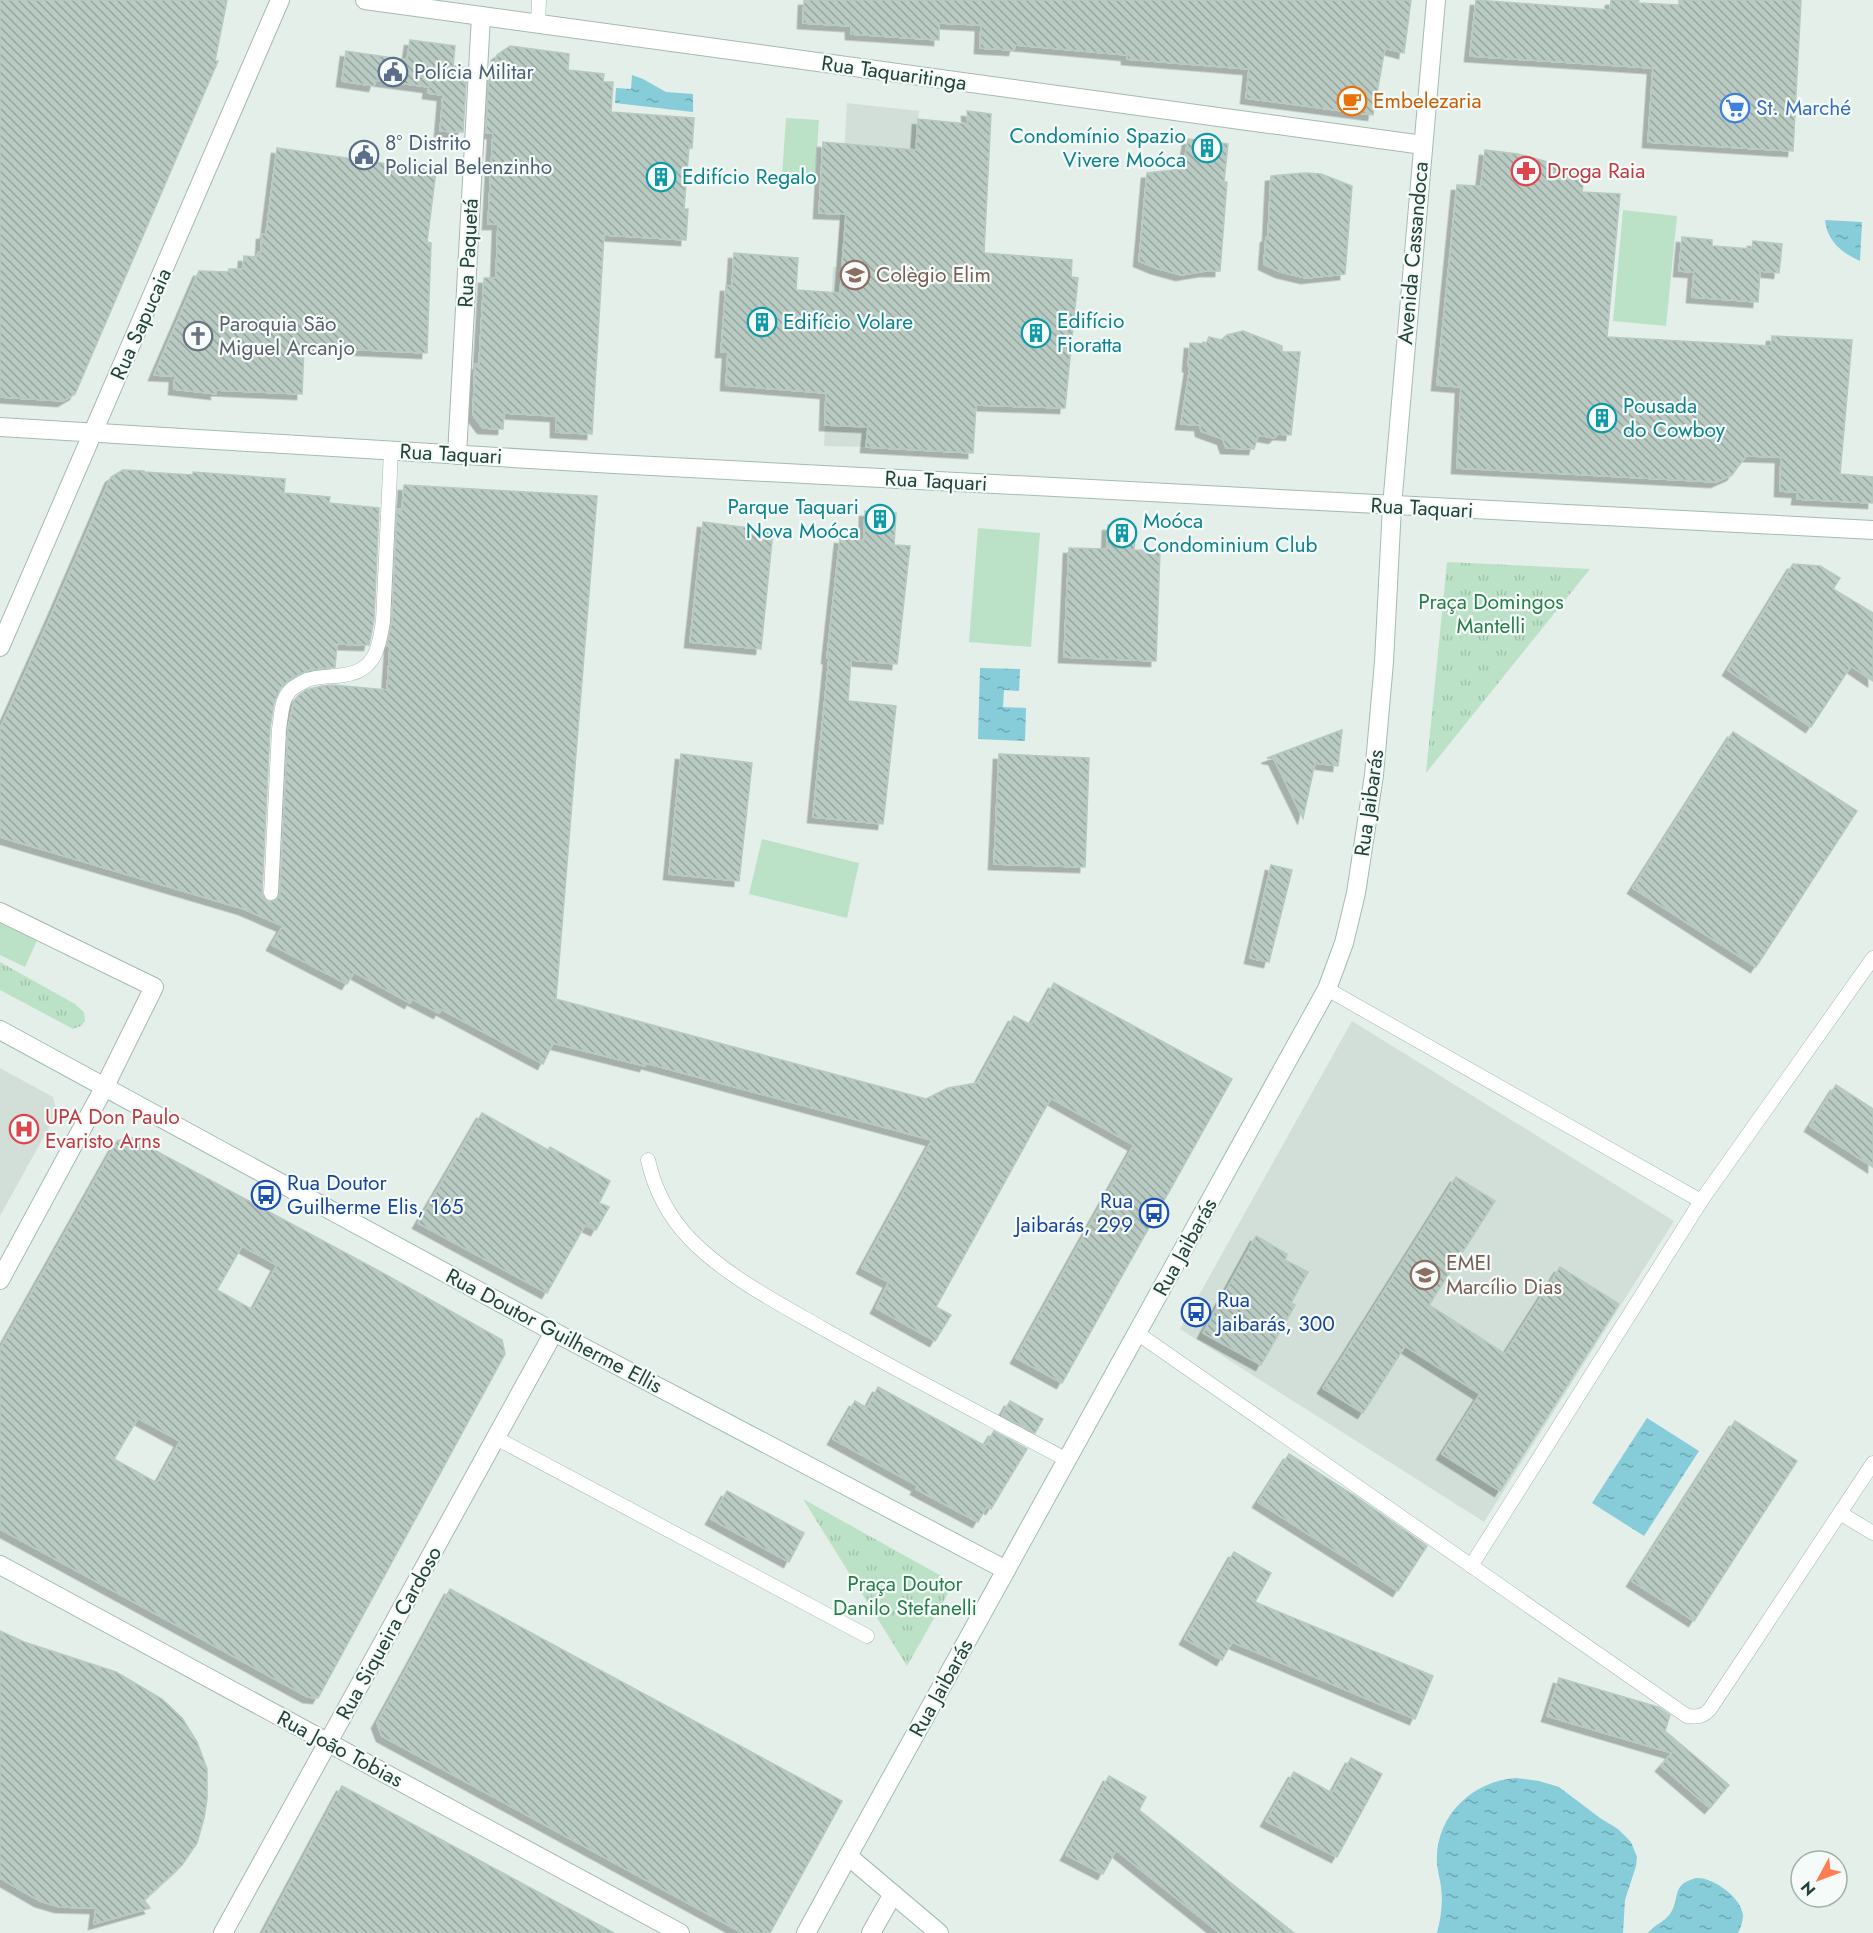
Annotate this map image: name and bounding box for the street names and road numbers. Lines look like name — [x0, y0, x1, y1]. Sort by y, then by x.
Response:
street label: Rua Taquaritinga — [819, 48, 969, 98]
street label: Avenida Cassandoca — [1390, 160, 1436, 346]
street label: Rua Paquetá — [450, 198, 486, 308]
street label: Rua Sapucaia — [103, 263, 179, 385]
street label: Rua Taquari — [399, 436, 503, 472]
street label: Rua Taquari — [884, 463, 988, 499]
street label: Rua Taquari — [1370, 490, 1474, 526]
street label: Rua Jaibarás — [1347, 748, 1391, 858]
street label: Rua Jaibarás — [1146, 1193, 1224, 1301]
street label: Rua Doutor Guilherme Ellis — [440, 1261, 668, 1401]
street label: Rua Siqueira Cardoso — [329, 1541, 449, 1725]
street label: Rua Jaibarás — [902, 1634, 980, 1742]
street label: Rua João Tobias — [272, 1703, 408, 1795]

